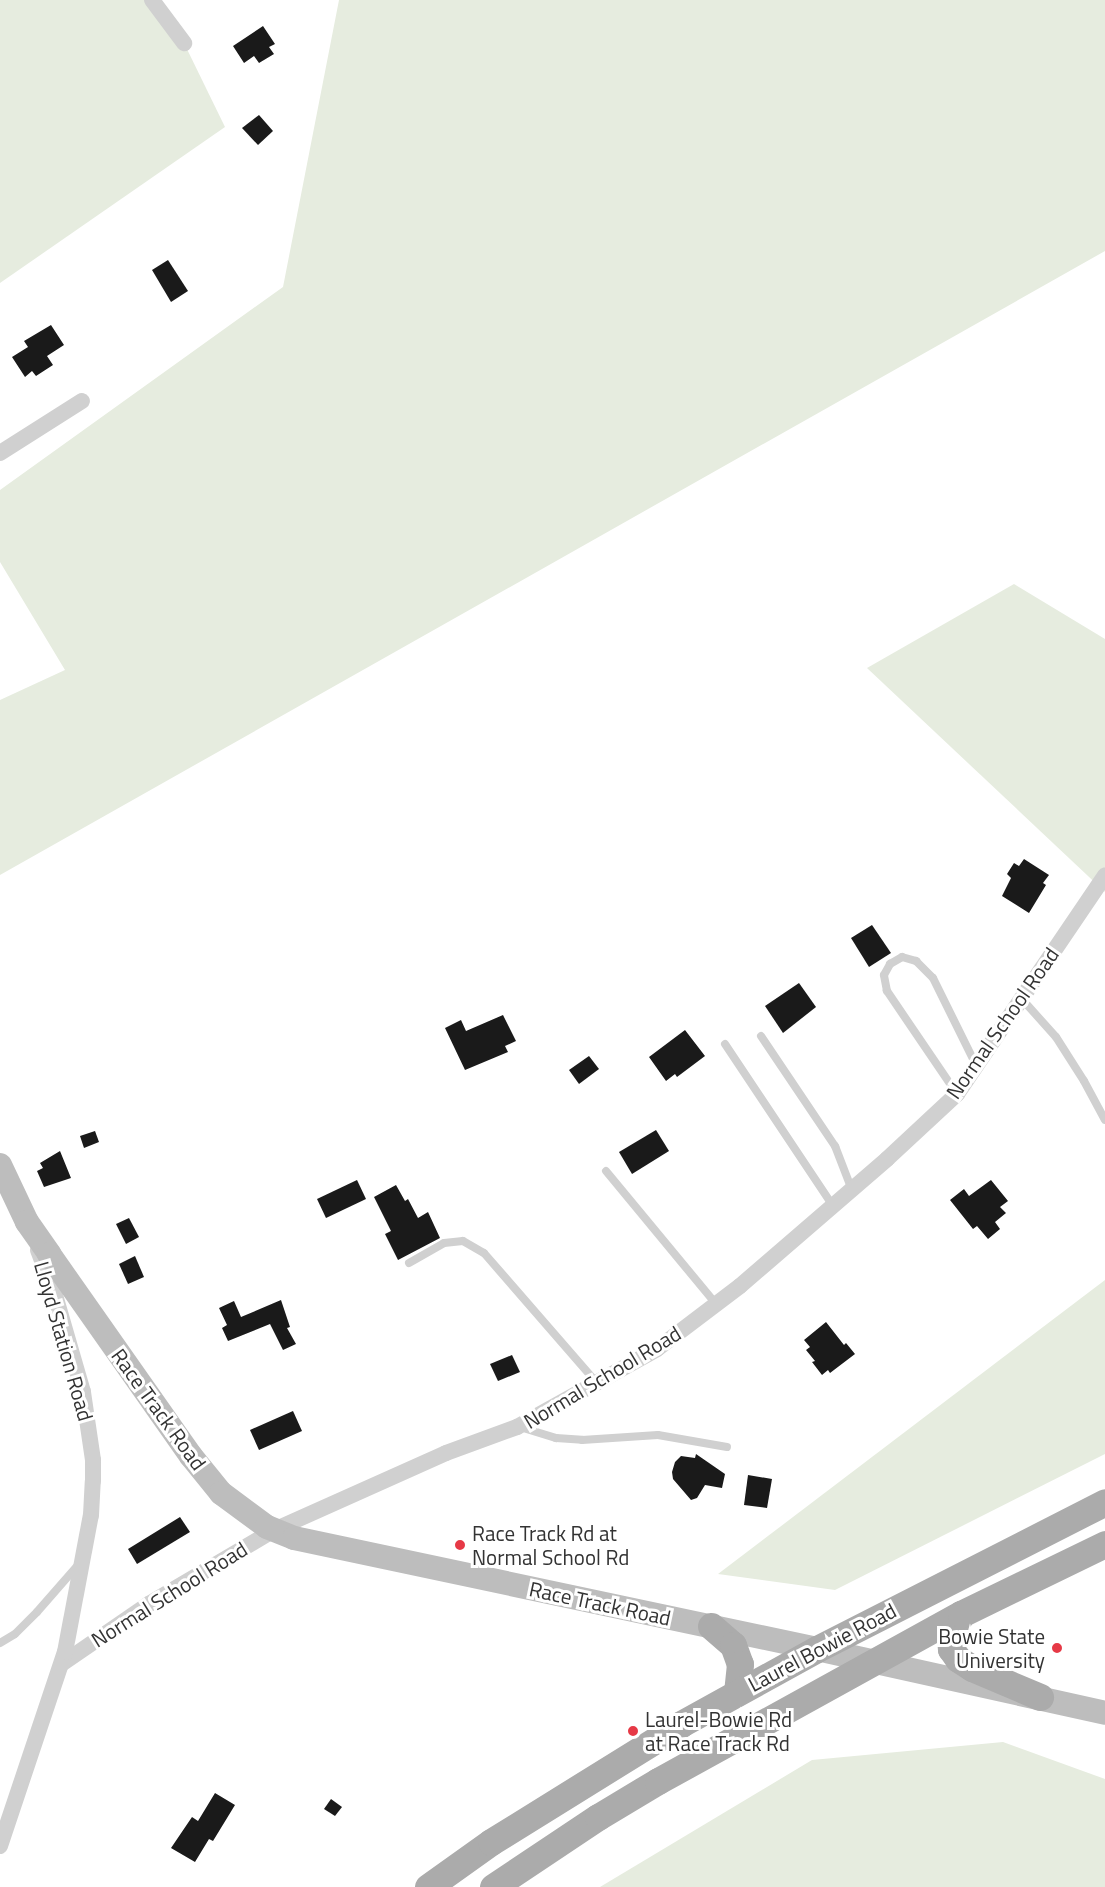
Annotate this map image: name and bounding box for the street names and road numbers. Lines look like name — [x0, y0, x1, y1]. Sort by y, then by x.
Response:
street label: Normal School Road — [940, 942, 1064, 1104]
street label: Lloyd Station Road — [29, 1258, 99, 1424]
street label: Normal School Road — [519, 1320, 685, 1434]
street label: Race Track Road — [106, 1343, 212, 1475]
street label: Normal School Road — [86, 1536, 252, 1652]
street label: Race Track Road — [527, 1576, 673, 1630]
street label: Laurel Bowie Road — [744, 1597, 900, 1697]

